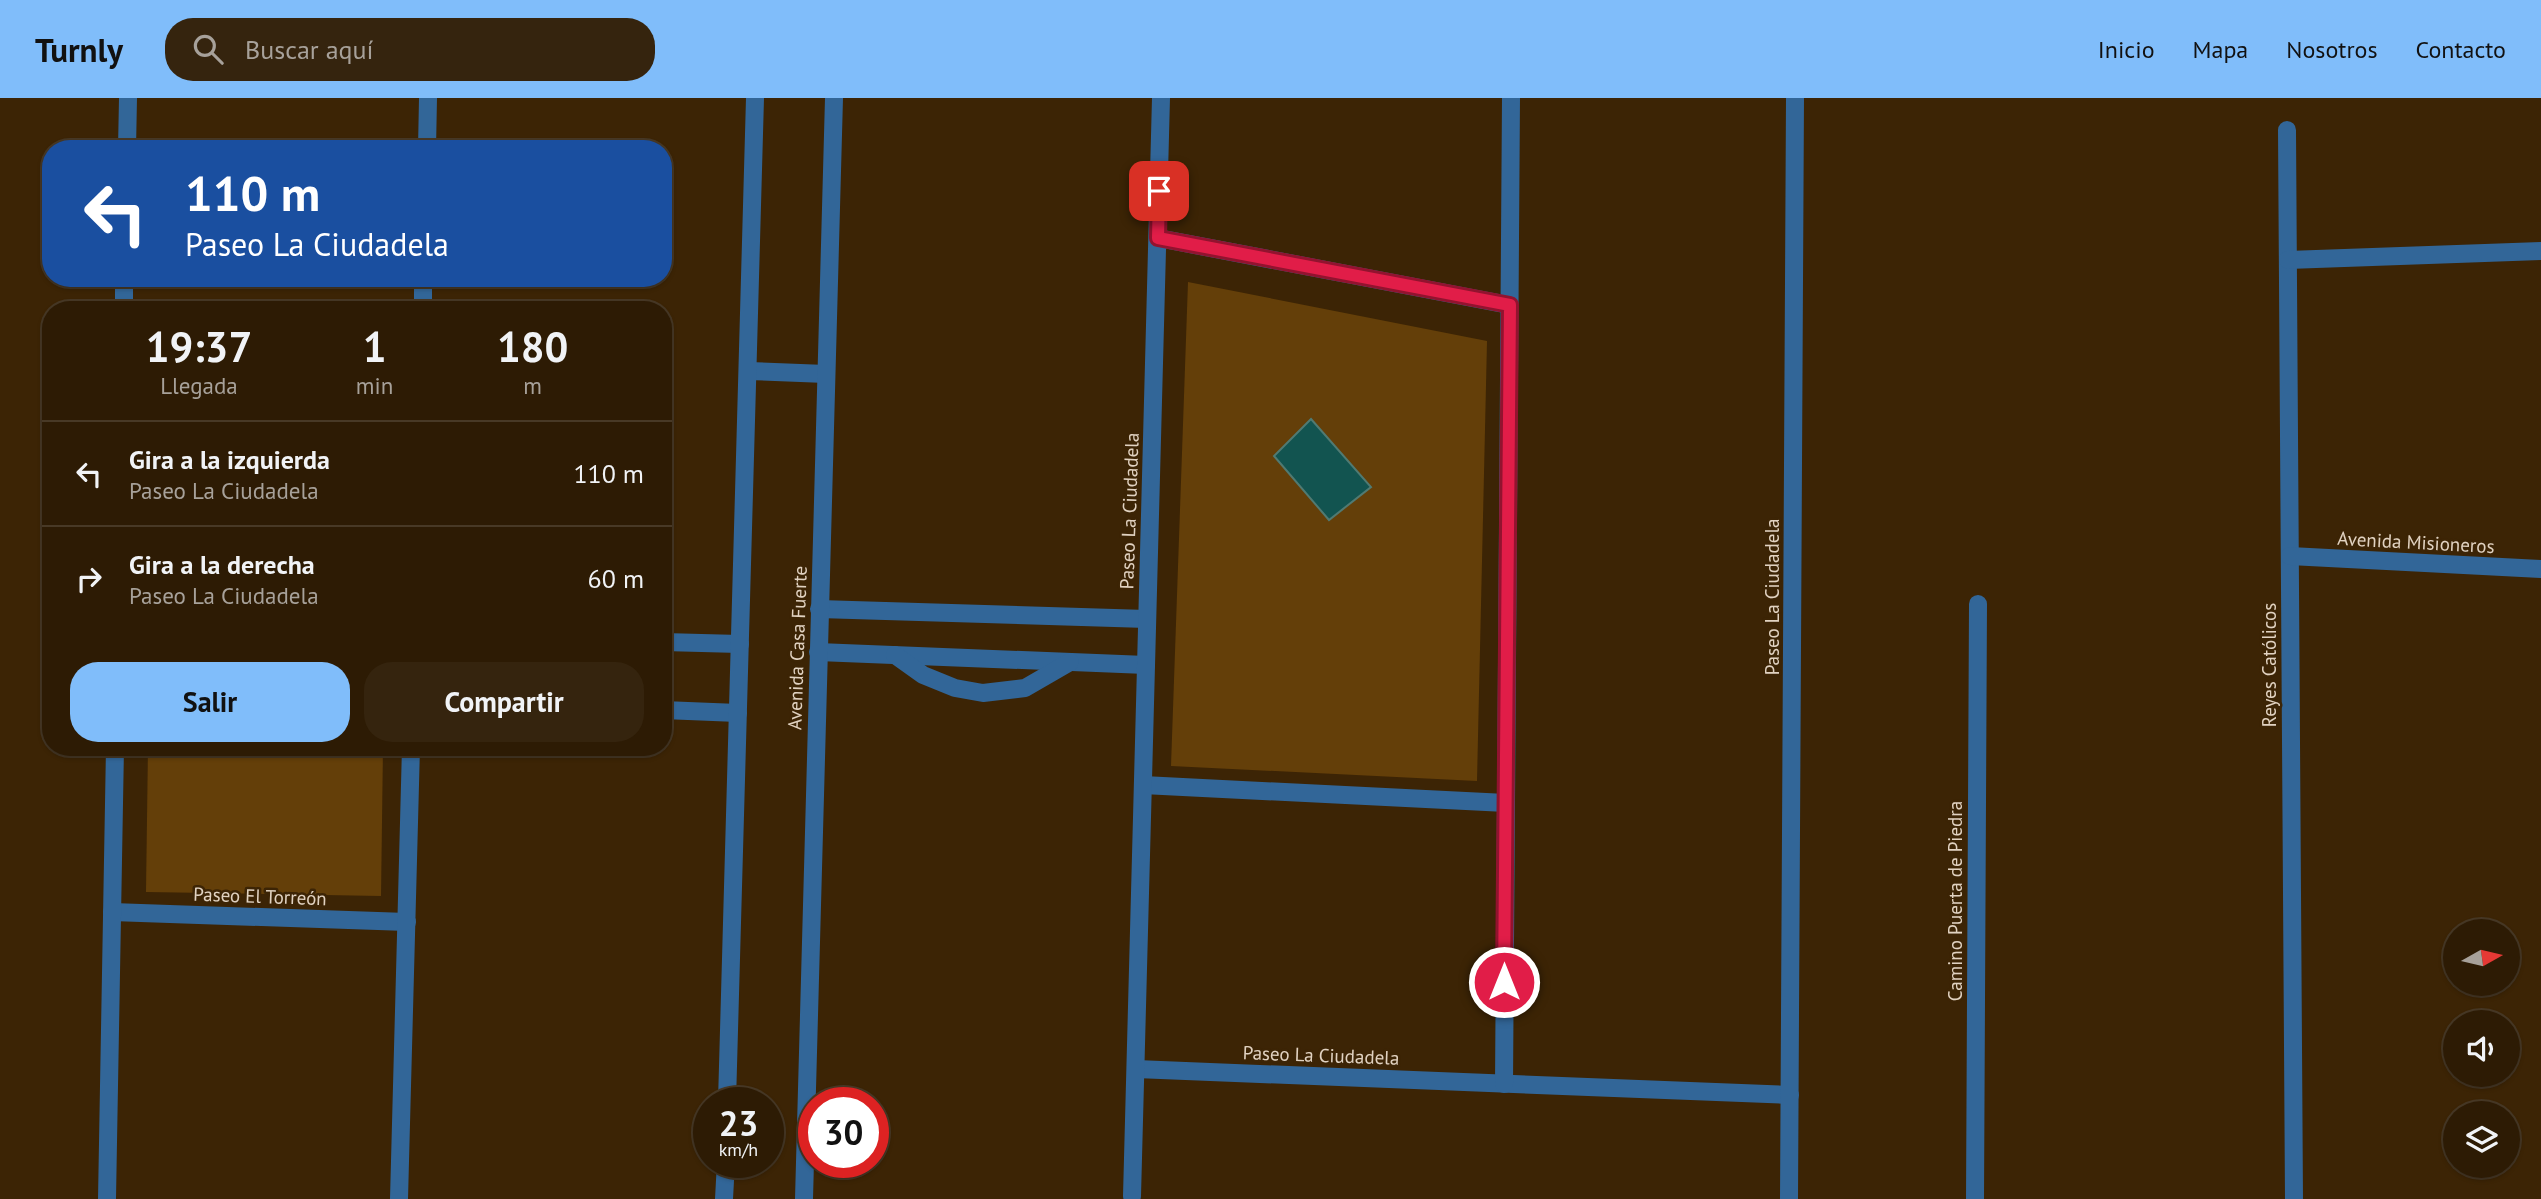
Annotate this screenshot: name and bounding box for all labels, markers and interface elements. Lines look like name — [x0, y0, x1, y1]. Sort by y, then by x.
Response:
search box — [165, 18, 655, 81]
text: Turnly — [35, 28, 123, 71]
icon: search — [189, 30, 227, 68]
text: Buscar aquí — [245, 33, 373, 66]
text: Inicio — [2098, 34, 2155, 65]
text: Mapa — [2193, 34, 2248, 65]
text: Nosotros — [2286, 34, 2378, 65]
text: Contacto — [2416, 34, 2506, 65]
text: 110 m — [185, 161, 320, 225]
pin — [1129, 161, 1189, 221]
icon: left — [70, 168, 161, 259]
icon: arrive — [1140, 172, 1178, 210]
text: Paseo La Ciudadela — [185, 223, 449, 265]
text: 19:37 — [146, 319, 252, 374]
text: 1 — [363, 319, 386, 374]
text: 180 — [497, 319, 568, 374]
text: Llegada — [160, 371, 238, 400]
text: min — [356, 371, 393, 400]
text: m — [523, 371, 542, 400]
street label: Paseo La Ciudadela — [1114, 432, 1144, 590]
text: Gira a la izquierda — [129, 443, 330, 476]
icon: left — [70, 455, 108, 493]
text: 110 m — [573, 457, 644, 490]
text: Paseo La Ciudadela — [129, 476, 319, 505]
street label: Paseo La Ciudadela — [1760, 519, 1784, 675]
street label: Avenida Misioneros — [2337, 526, 2495, 558]
text: Gira a la derecha — [129, 548, 315, 581]
icon: right — [70, 560, 108, 598]
text: 60 m — [588, 562, 644, 595]
street label: Avenida Casa Fuerte — [782, 565, 812, 731]
text: Paseo La Ciudadela — [129, 581, 319, 610]
street label: Reyes Católicos — [2257, 603, 2281, 727]
button: Salir — [70, 662, 350, 742]
button: Compartir — [364, 662, 644, 742]
street label: Camino Puerta de Piedra — [1943, 801, 1967, 1001]
street label: Paseo El Torreón — [193, 882, 327, 910]
north arrow — [2443, 919, 2520, 996]
map controls — [2443, 919, 2520, 1178]
position arrow — [1467, 945, 1541, 1019]
button: sound — [2443, 1010, 2520, 1087]
street label: Paseo La Ciudadela — [1242, 1040, 1400, 1070]
speed limit sign: 30 — [798, 1087, 889, 1178]
text: 23 — [719, 1100, 758, 1146]
button: layers — [2443, 1101, 2520, 1178]
text: km/h — [719, 1138, 758, 1161]

